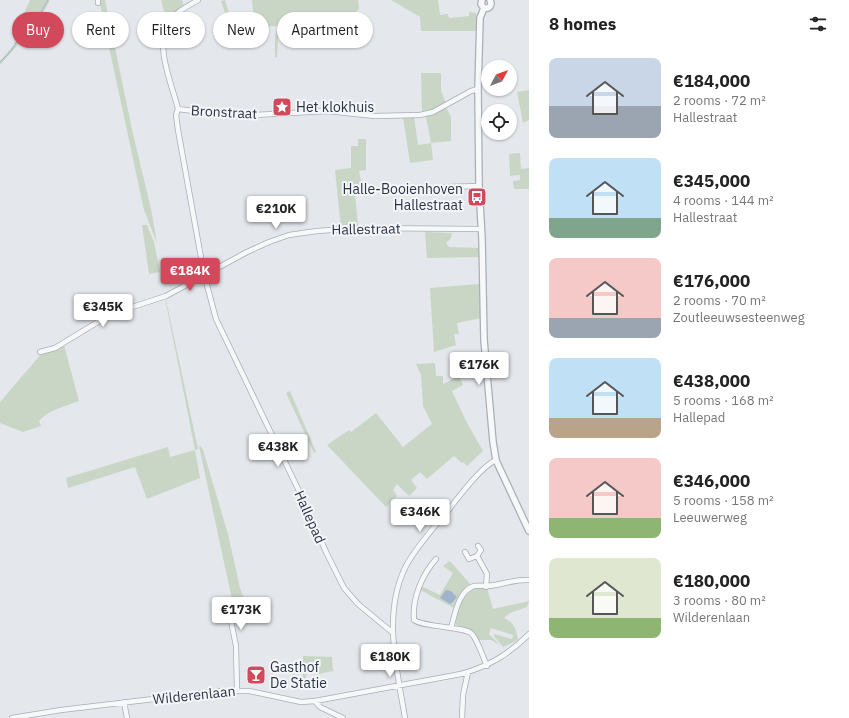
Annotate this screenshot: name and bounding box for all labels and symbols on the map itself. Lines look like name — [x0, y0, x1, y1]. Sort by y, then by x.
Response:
north arrow — [481, 60, 517, 96]
place icon: Het klokhuis — [271, 96, 293, 118]
place label: Het klokhuis — [296, 98, 375, 116]
street label: Bronstraat — [190, 101, 258, 123]
place label: Halle-Booienhoven Hallestraat — [343, 180, 463, 214]
bus stop icon: Halle-Booienhoven Hallestraat — [466, 186, 488, 208]
pin: €210K — [248, 196, 304, 230]
street label: Hallestraat — [331, 219, 401, 239]
pin: €184K — [162, 258, 218, 292]
pin: €345K — [75, 294, 131, 328]
pin: €176K — [451, 352, 507, 386]
pin: €438K — [250, 434, 306, 468]
street label: Hallepad — [290, 488, 330, 546]
pin: €346K — [392, 499, 448, 533]
pin: €173K — [213, 597, 269, 631]
pin: €180K — [362, 644, 418, 678]
place label: Gasthof De Statie — [270, 658, 327, 692]
bar icon: Gasthof De Statie — [245, 664, 267, 686]
street label: Wilderenlaan — [152, 682, 236, 708]

